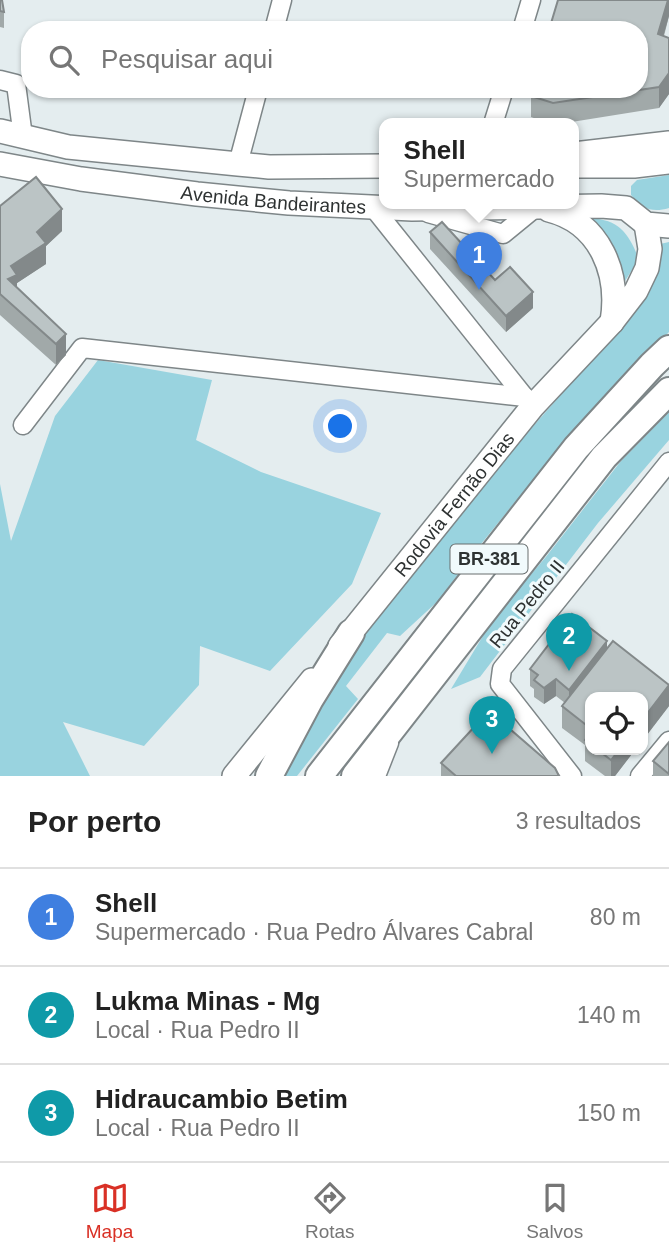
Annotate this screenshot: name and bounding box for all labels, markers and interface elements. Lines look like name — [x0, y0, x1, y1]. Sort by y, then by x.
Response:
search box — [21, 21, 648, 98]
icon: search — [45, 41, 83, 79]
text: Pesquisar aqui — [101, 44, 273, 74]
popup — [379, 118, 579, 209]
text: Shell — [404, 135, 466, 165]
text: Supermercado — [404, 166, 554, 192]
street label: Avenida Bandeirantes — [180, 182, 367, 217]
pin: 1 — [456, 232, 502, 290]
your location — [323, 409, 357, 443]
street label: Rodovia Fernão Dias — [390, 428, 518, 580]
road number: BR-381 — [450, 544, 528, 574]
street label: Rua Pedro II — [485, 556, 569, 652]
pin: 2 — [546, 613, 592, 671]
map controls — [585, 692, 648, 755]
button: locate — [585, 692, 648, 755]
pin: 3 — [469, 696, 515, 754]
text: Por perto — [28, 805, 161, 838]
text: 3 resultados — [516, 808, 641, 834]
text: Shell — [95, 888, 157, 918]
text: 1 — [45, 904, 57, 930]
text: 80 m — [590, 904, 641, 930]
text: Supermercado · Rua Pedro Álvares Cabral — [95, 919, 533, 945]
text: Lukma Minas - Mg — [95, 986, 320, 1016]
text: 2 — [45, 1002, 57, 1028]
text: 140 m — [577, 1002, 641, 1028]
text: Local · Rua Pedro II — [95, 1017, 300, 1043]
text: Hidraucambio Betim — [95, 1084, 348, 1114]
text: 3 — [45, 1100, 57, 1126]
text: 150 m — [577, 1100, 641, 1126]
text: Local · Rua Pedro II — [95, 1115, 300, 1141]
tab: Mapa — [86, 1179, 133, 1243]
tab: Rotas — [305, 1179, 355, 1243]
tab: Salvos — [526, 1179, 583, 1243]

